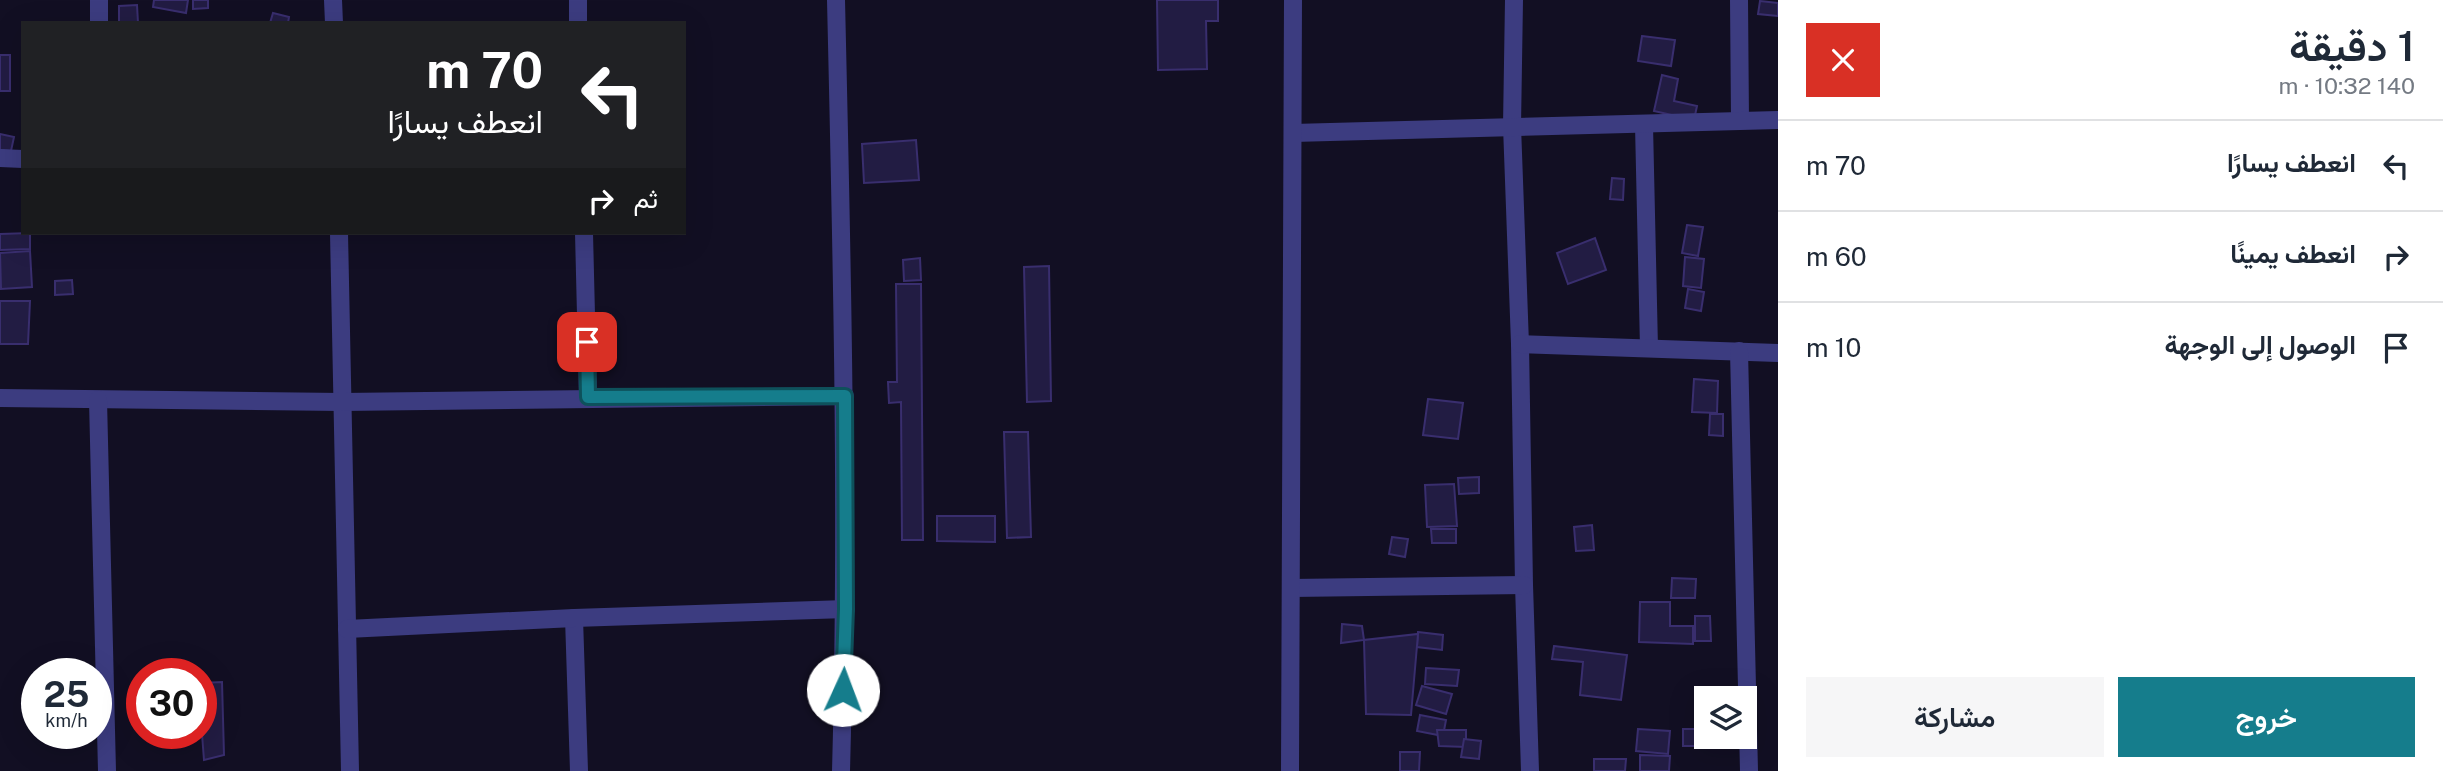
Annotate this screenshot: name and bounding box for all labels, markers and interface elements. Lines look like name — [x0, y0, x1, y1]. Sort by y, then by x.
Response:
text: 1 دقيقة — [2289, 21, 2415, 70]
button: close — [1806, 23, 1880, 97]
text: 70 m — [426, 41, 543, 99]
icon: left — [567, 49, 658, 140]
text: 140 m · 10:32 — [2278, 72, 2415, 99]
text: انعطف يسارًا — [387, 103, 543, 140]
text: انعطف يسارًا — [2227, 147, 2356, 178]
icon: left — [2377, 147, 2415, 185]
text: 70 m — [1806, 150, 1866, 181]
icon: right — [582, 182, 620, 220]
text: ثم — [634, 183, 658, 214]
text: انعطف يمينًا — [2230, 238, 2356, 269]
icon: right — [2377, 238, 2415, 276]
text: 60 m — [1806, 241, 1867, 272]
pin — [557, 312, 617, 372]
icon: arrive — [568, 323, 606, 361]
text: الوصول إلى الوجهة — [2165, 329, 2356, 360]
icon: arrive — [2377, 329, 2415, 367]
text: 10 m — [1806, 332, 1861, 363]
position arrow — [806, 653, 880, 727]
speed limit sign: 30 — [126, 658, 217, 749]
text: 25 — [44, 674, 89, 715]
button: مشاركة — [1806, 677, 2104, 757]
button: خروج — [2118, 677, 2415, 757]
map controls — [1694, 686, 1757, 749]
button: layers — [1694, 686, 1757, 749]
text: km/h — [45, 710, 88, 731]

